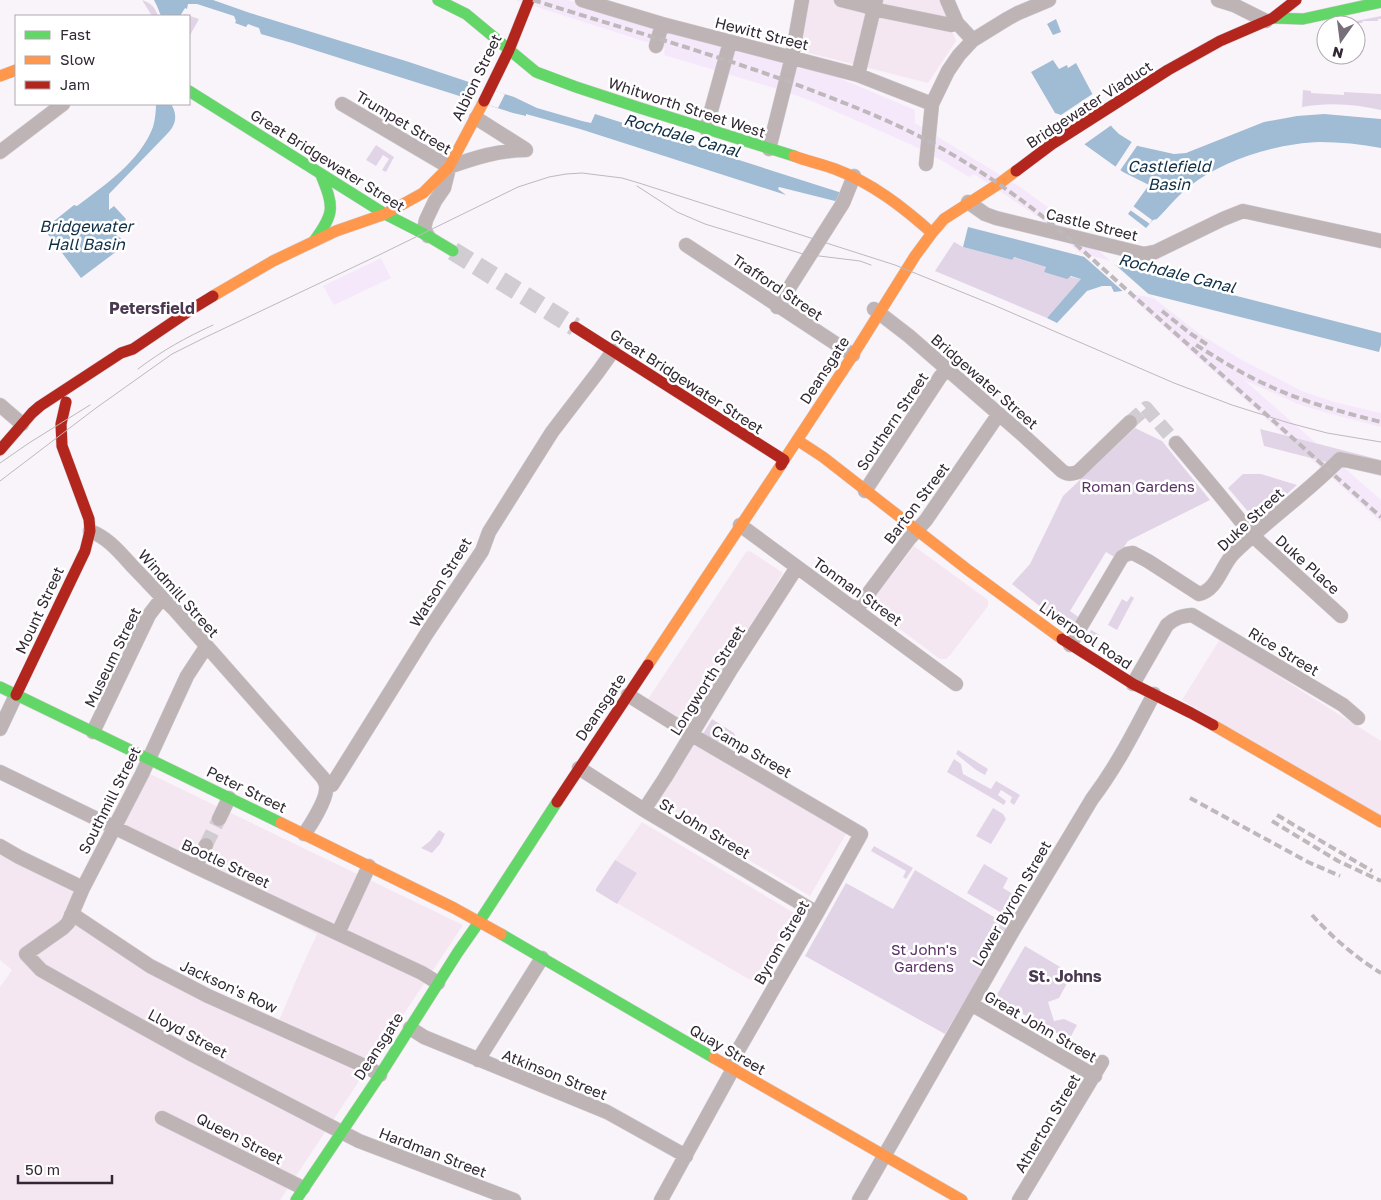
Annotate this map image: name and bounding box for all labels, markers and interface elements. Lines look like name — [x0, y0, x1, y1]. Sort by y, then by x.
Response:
street label: Hewitt Street — [713, 13, 811, 53]
legend — [15, 15, 190, 105]
north arrow — [1316, 15, 1366, 65]
text: Fast — [60, 25, 91, 43]
street label: Albion Street — [447, 31, 505, 123]
text: N — [1331, 44, 1345, 63]
text: Slow — [60, 50, 95, 68]
street label: Bridgewater Viaduct — [1023, 57, 1155, 151]
street label: Whitworth Street West — [606, 73, 768, 141]
text: Jam — [60, 75, 90, 93]
street label: Trumpet Street — [353, 86, 455, 158]
street label: Great Bridgewater Street — [247, 105, 409, 215]
water label: Rochdale Canal — [622, 109, 743, 161]
water label: Castlefield Basin — [1127, 156, 1213, 194]
street label: Castle Street — [1044, 204, 1140, 244]
water label: Bridgewater Hall Basin — [39, 216, 135, 254]
water label: Rochdale Canal — [1116, 249, 1238, 297]
street label: Trafford Street — [729, 250, 827, 324]
district label: Petersfield — [109, 298, 195, 318]
street label: Great Bridgewater Street — [607, 325, 767, 437]
street label: Bridgewater Street — [928, 330, 1042, 432]
street label: Deansgate — [795, 333, 853, 407]
street label: Southern Street — [852, 368, 932, 474]
street label: Barton Street — [880, 459, 952, 547]
park label: Roman Gardens — [1081, 477, 1195, 495]
street label: Duke Street — [1213, 484, 1287, 554]
street label: Duke Place — [1272, 530, 1344, 598]
street label: Watson Street — [405, 534, 475, 630]
street label: Windmill Street — [135, 545, 223, 641]
street label: Tonman Street — [810, 553, 906, 629]
street label: Mount Street — [11, 564, 67, 656]
street label: Liverpool Road — [1036, 597, 1136, 673]
street label: Museum Street — [80, 604, 144, 710]
street label: Longworth Street — [666, 622, 748, 738]
street label: Rice Street — [1245, 623, 1323, 679]
street label: Deansgate — [571, 670, 629, 744]
street label: Camp Street — [709, 721, 795, 781]
street label: Southmill Street — [74, 743, 144, 857]
street label: Peter Street — [204, 762, 290, 816]
street label: St John Street — [656, 794, 754, 862]
street label: Bootle Street — [179, 835, 273, 891]
street label: Lower Byrom Street — [968, 837, 1054, 969]
street label: Byrom Street — [750, 897, 812, 987]
park label: St John's Gardens — [891, 940, 957, 975]
street label: Jackson's Row — [177, 956, 281, 1016]
district label: St. Johns — [1028, 966, 1102, 986]
street label: Great John Street — [982, 986, 1100, 1066]
street label: Lloyd Street — [145, 1005, 231, 1061]
street label: Deansgate — [349, 1009, 407, 1083]
street label: Quay Street — [687, 1020, 769, 1078]
street label: Atkinson Street — [500, 1045, 610, 1103]
street label: Atherton Street — [1010, 1070, 1084, 1176]
street label: Queen Street — [194, 1108, 286, 1168]
street label: Hardman Street — [377, 1123, 489, 1181]
scale bar — [18, 1152, 111, 1184]
text: 50 m — [25, 1160, 60, 1178]

